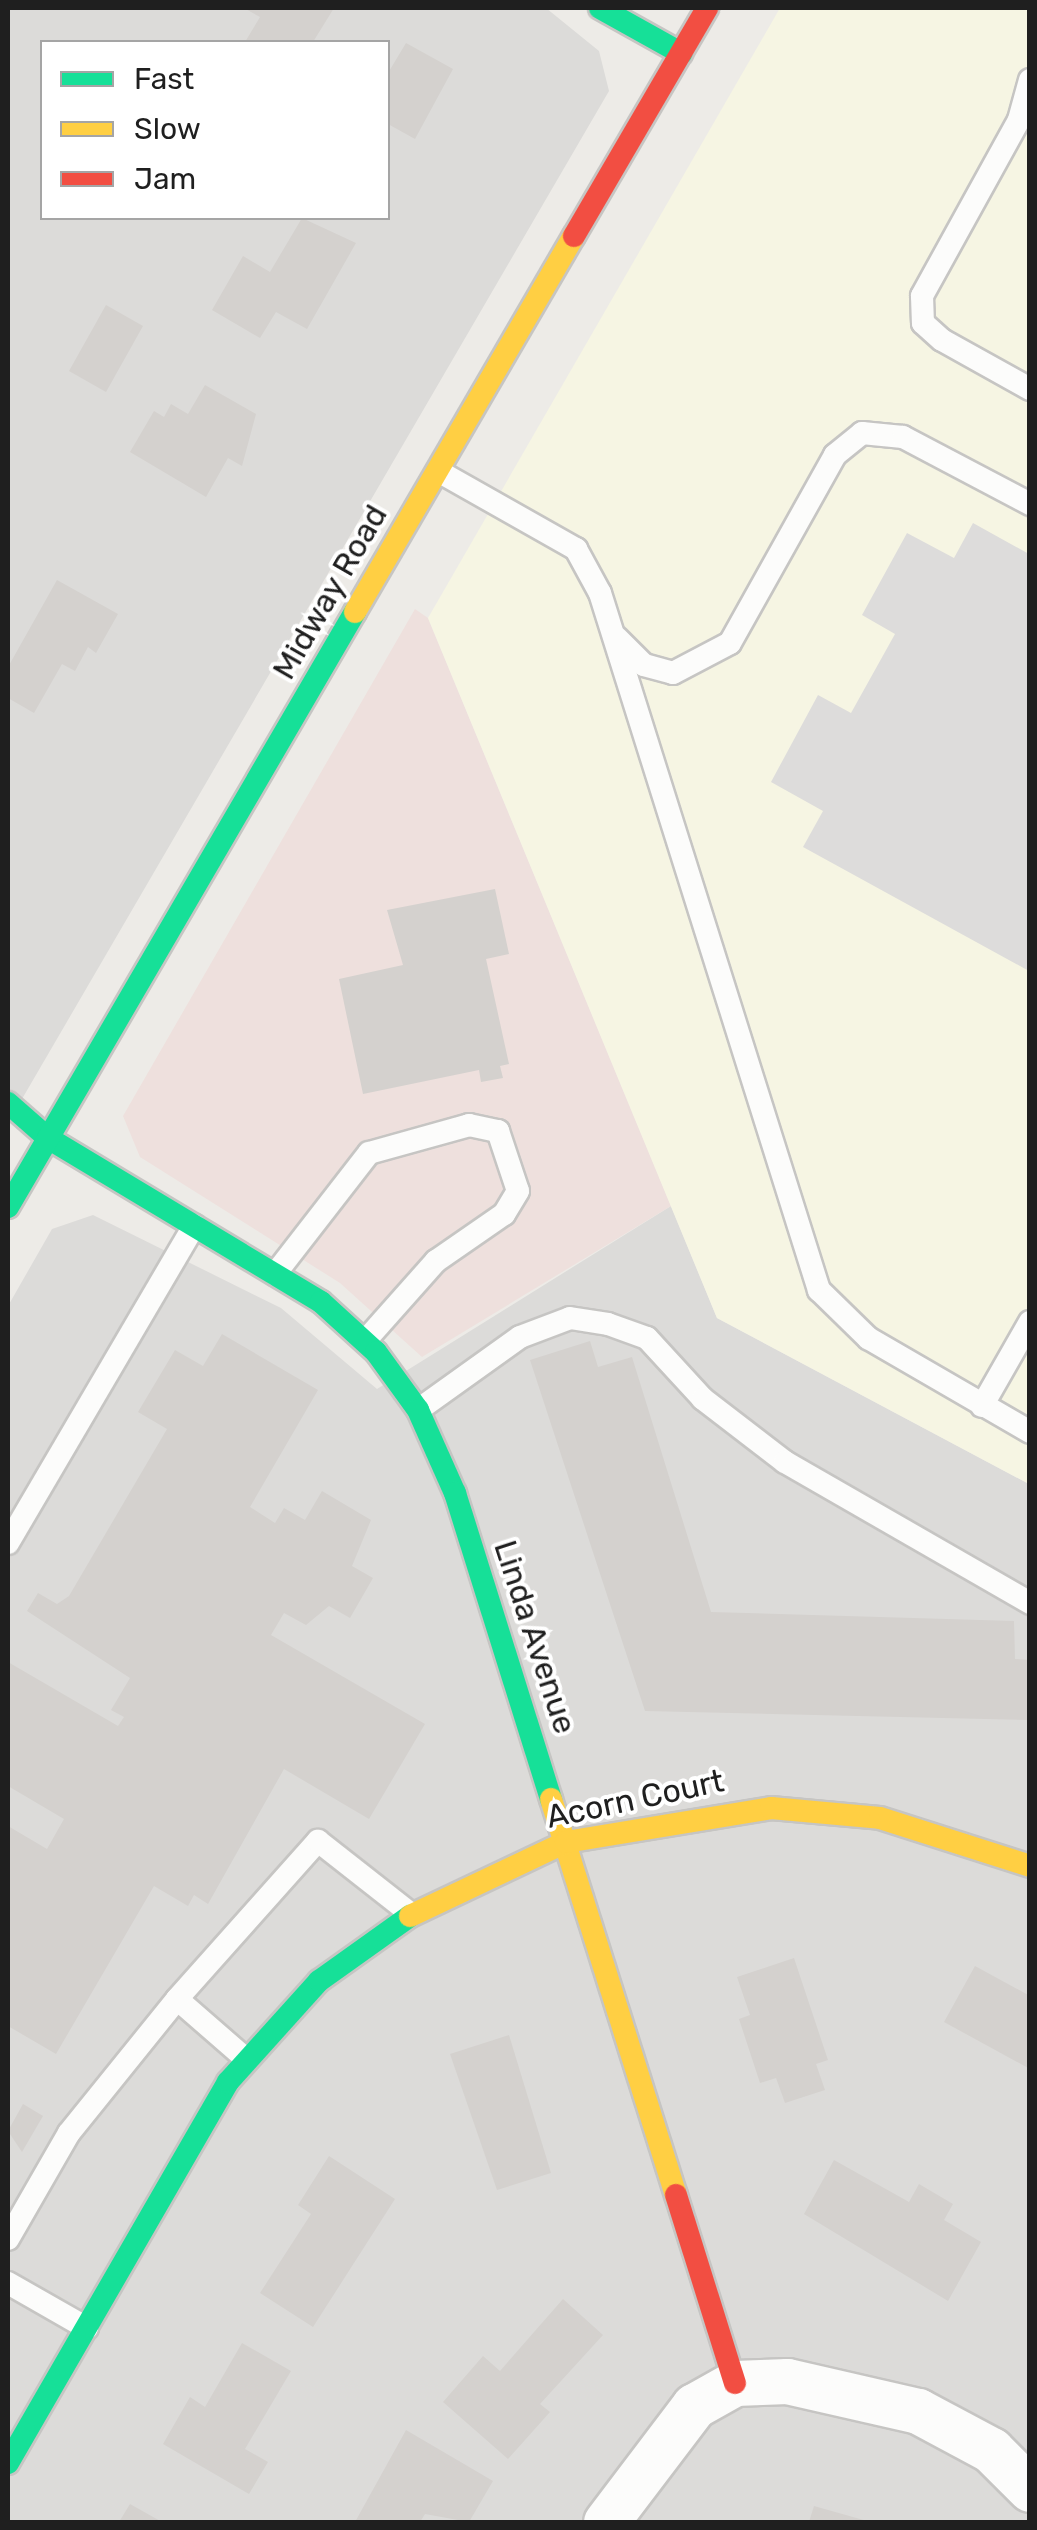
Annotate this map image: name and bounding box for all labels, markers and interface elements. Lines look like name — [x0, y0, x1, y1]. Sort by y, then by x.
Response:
legend — [40, 40, 390, 220]
text: Fast — [134, 61, 194, 97]
text: Slow — [134, 111, 201, 147]
text: Jam — [134, 161, 196, 197]
street label: Midway Road — [264, 498, 396, 686]
street label: Linda Avenue — [486, 1535, 584, 1739]
street label: Acorn Court — [543, 1761, 727, 1837]

